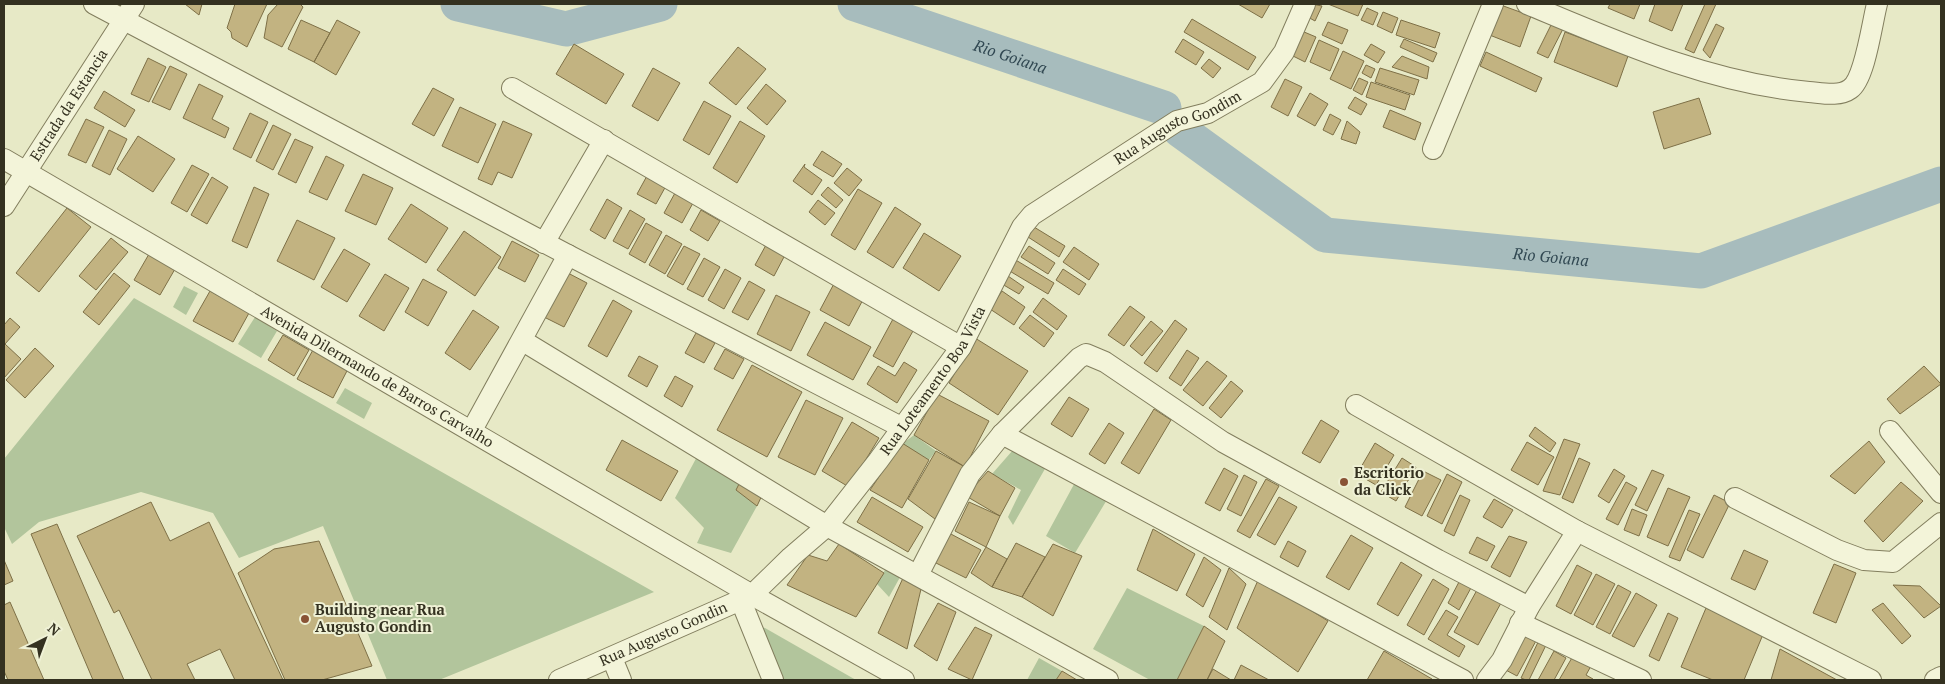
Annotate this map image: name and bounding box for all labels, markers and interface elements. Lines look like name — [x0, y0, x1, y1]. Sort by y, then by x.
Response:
water label: Rio Goiana — [970, 33, 1050, 79]
street label: Estrada da Estancia — [25, 44, 112, 164]
street label: Rua Augusto Gondim — [1109, 85, 1244, 168]
water label: Rio Goiana — [1511, 242, 1590, 271]
street label: Avenida Dilermando de Barros Carvalho — [258, 300, 498, 451]
street label: Rua Loteamento Boa Vista — [875, 302, 989, 459]
place label: Escritorio da Click — [1354, 462, 1424, 499]
marker: Escritorio da Click — [1338, 476, 1350, 488]
street label: Rua Augusto Gondin — [596, 596, 730, 670]
place label: Building near Rua Augusto Gondin — [315, 599, 446, 636]
marker: Building near Rua Augusto Gondin — [299, 613, 311, 625]
north arrow — [20, 614, 70, 664]
text: N — [44, 618, 65, 640]

